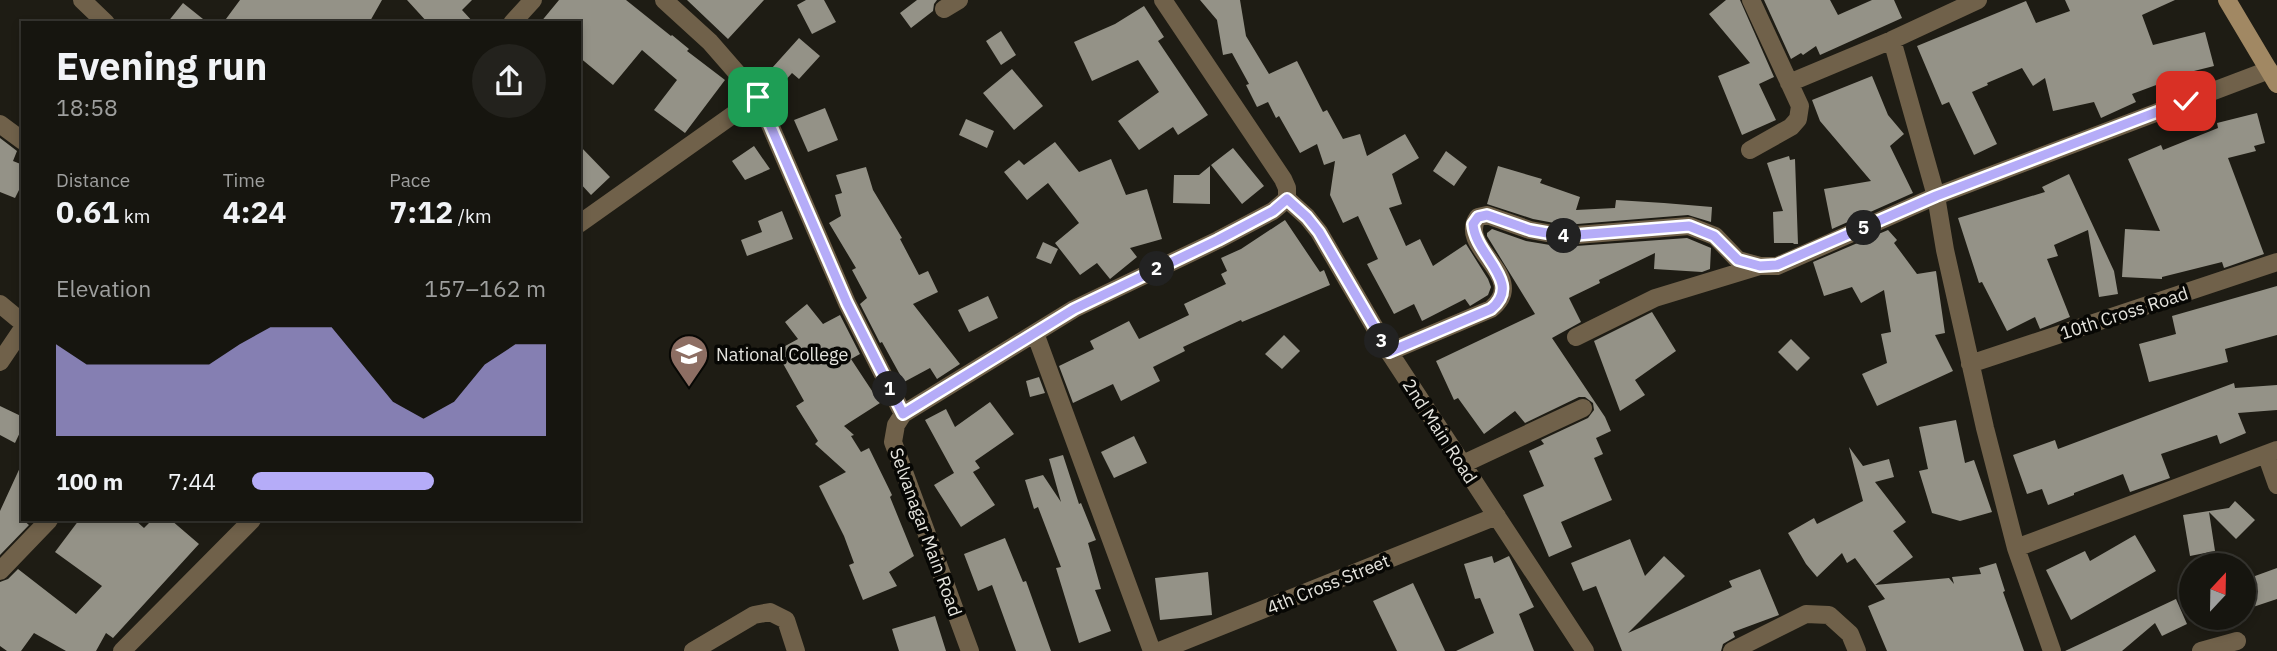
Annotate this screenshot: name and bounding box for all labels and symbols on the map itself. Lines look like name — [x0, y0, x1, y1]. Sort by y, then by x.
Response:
pin — [728, 67, 788, 127]
pin — [2156, 71, 2216, 131]
pin: 5 — [1846, 210, 1882, 246]
pin: 4 — [1546, 218, 1582, 254]
pin: 2 — [1140, 252, 1174, 286]
street label: 10th Cross Road — [2057, 281, 2191, 345]
pin: 3 — [1364, 324, 1400, 358]
school or university icon: National College — [668, 333, 710, 388]
place label: National College — [716, 343, 848, 366]
pin: 1 — [872, 372, 908, 406]
street label: 2nd Main Road — [1398, 374, 1482, 488]
street label: Selvanagar Main Road — [885, 445, 967, 619]
street label: 4th Cross Street — [1263, 549, 1393, 619]
north arrow — [2179, 553, 2256, 630]

